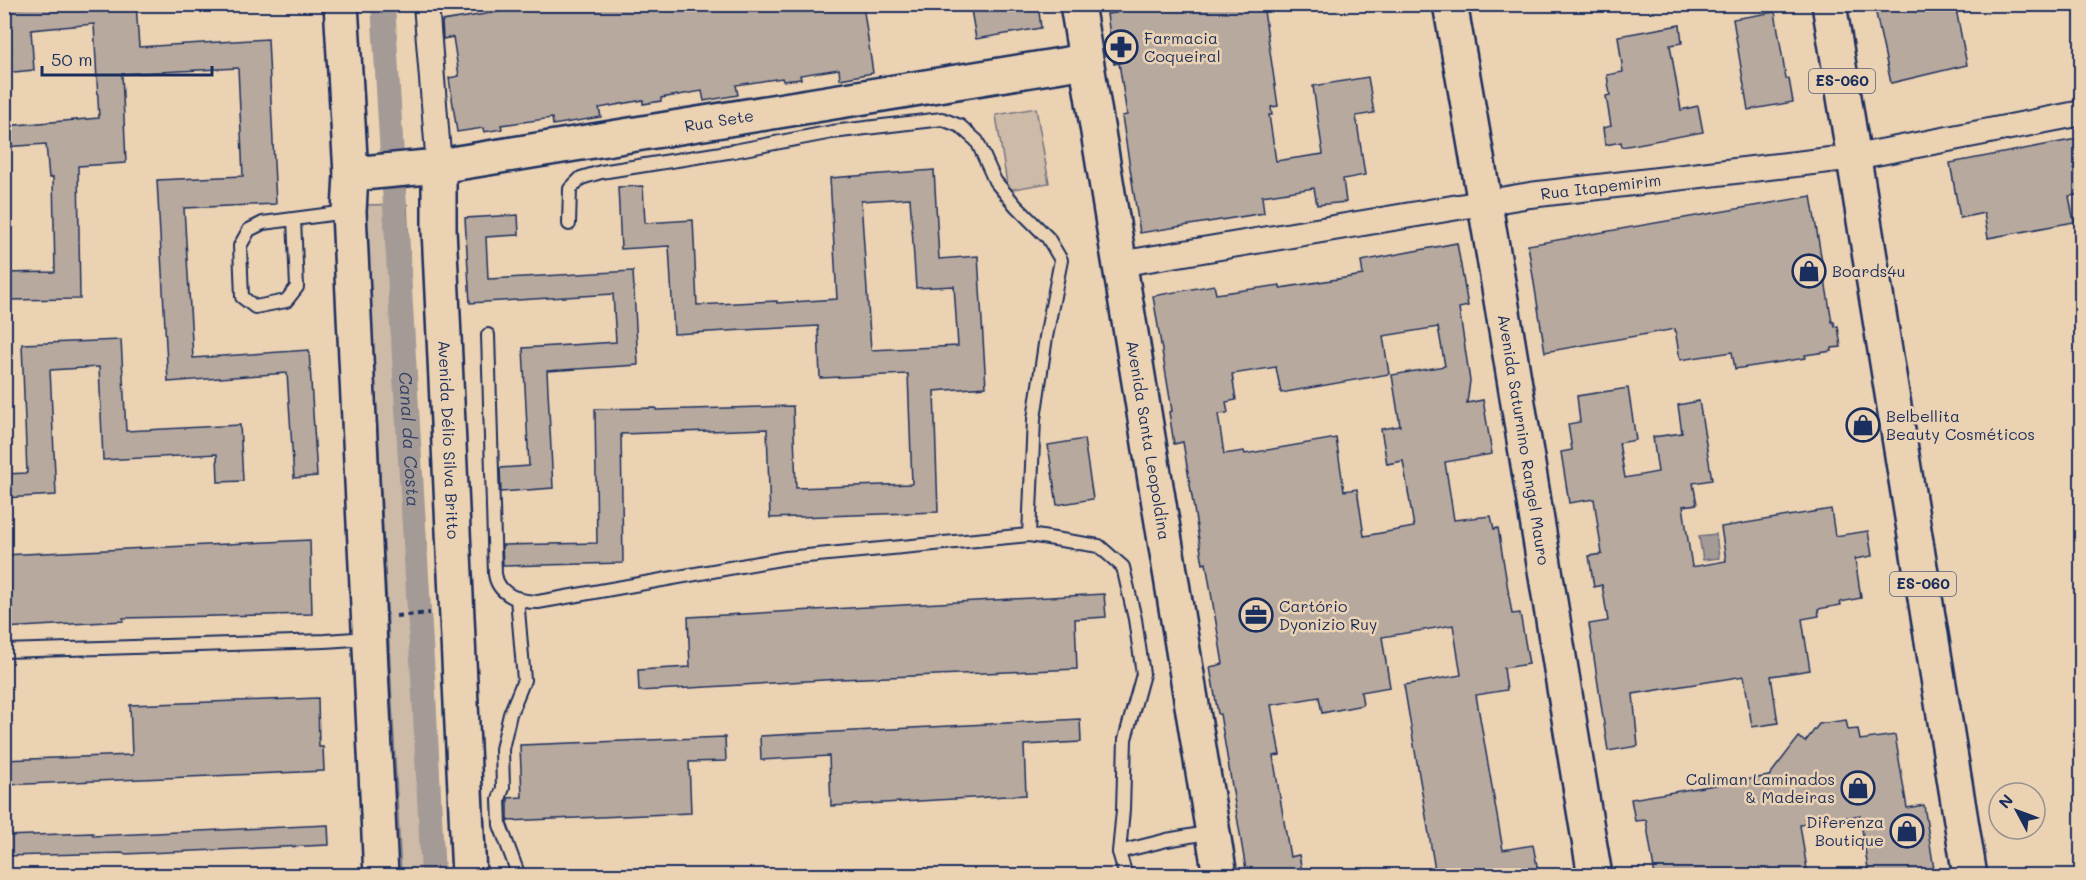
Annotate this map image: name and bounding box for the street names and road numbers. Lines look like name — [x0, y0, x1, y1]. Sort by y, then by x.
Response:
road number: ES-060 — [1809, 69, 1875, 93]
street label: Rua Sete — [683, 104, 755, 136]
street label: Rua Itapemirim — [1539, 169, 1662, 204]
street label: Avenida Saturnino Rangel Mauro — [1494, 313, 1555, 566]
street label: Avenida Santa Leopoldina — [1122, 339, 1176, 542]
street label: Avenida Délio Silva Britto — [434, 340, 464, 540]
road number: ES-060 — [1890, 572, 1956, 596]

